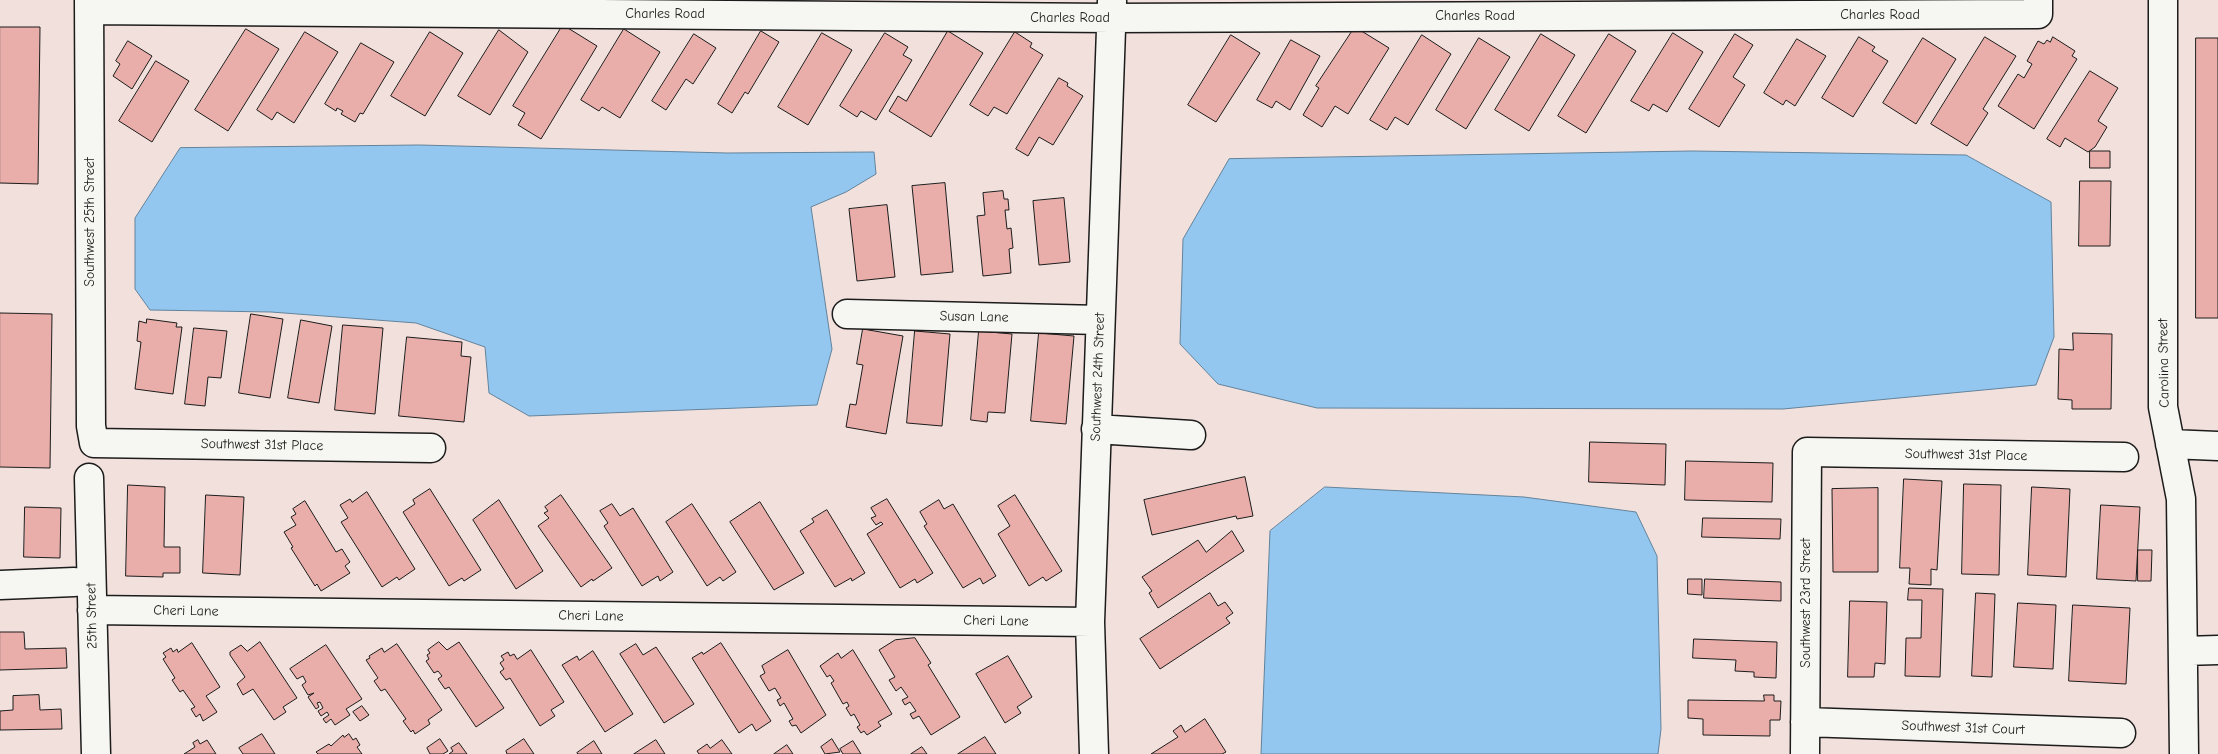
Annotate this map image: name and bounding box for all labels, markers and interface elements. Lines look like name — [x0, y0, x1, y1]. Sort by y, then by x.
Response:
street label: Charles Road — [625, 6, 705, 22]
street label: Charles Road — [1840, 7, 1920, 23]
street label: Charles Road — [1435, 8, 1515, 24]
street label: Charles Road — [1030, 10, 1110, 26]
street label: Southwest 25th Street — [82, 157, 98, 287]
street label: Susan Lane — [939, 308, 1009, 326]
street label: Southwest 24th Street — [1087, 312, 1109, 442]
street label: Carolina Street — [2155, 318, 2173, 408]
street label: Southwest 31st Place — [201, 436, 323, 454]
street label: Southwest 31st Place — [1905, 446, 2027, 464]
street label: Southwest 23rd Street — [1798, 538, 1814, 668]
street label: 25th Street — [83, 583, 101, 649]
street label: Cheri Lane — [153, 602, 219, 620]
street label: Cheri Lane — [558, 607, 624, 625]
street label: Cheri Lane — [963, 612, 1029, 630]
street label: Southwest 31st Court — [1901, 717, 2025, 739]

